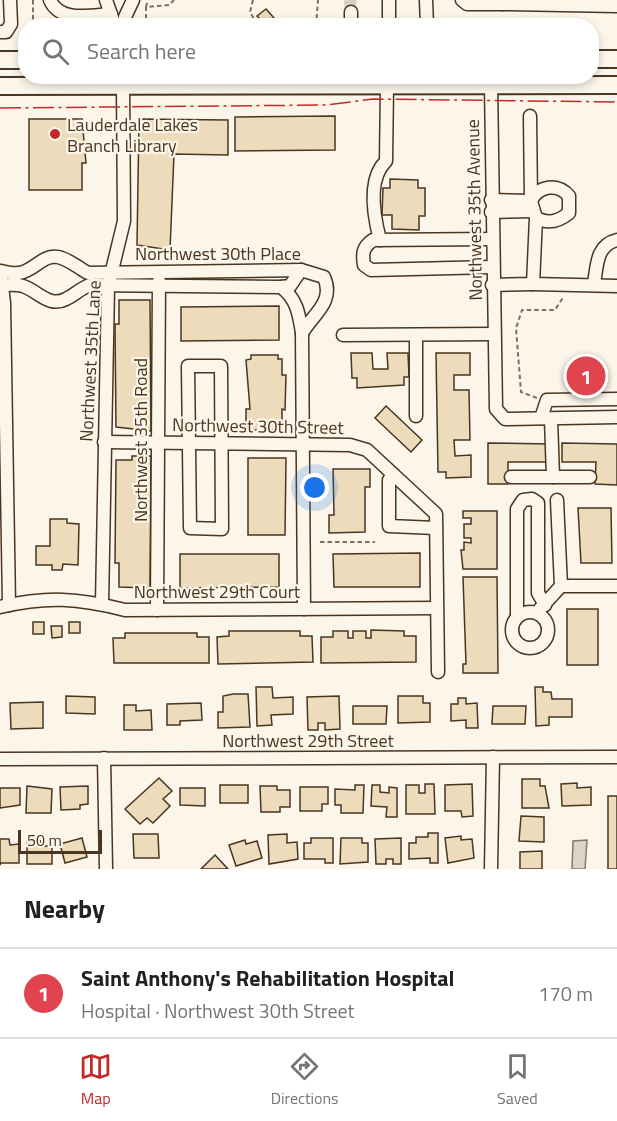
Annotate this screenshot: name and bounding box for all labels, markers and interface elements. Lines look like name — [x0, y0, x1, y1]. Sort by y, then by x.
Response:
search box — [18, 18, 599, 84]
text: Search here — [87, 34, 196, 68]
icon: search — [39, 35, 72, 68]
place label: Lauderdale Lakes Branch Library — [67, 111, 198, 159]
street label: Northwest 35th Avenue — [459, 119, 489, 301]
marker: Lauderdale Lakes Branch Library — [48, 127, 62, 141]
street label: Northwest 30th Place — [135, 240, 301, 267]
street label: Northwest 35th Lane — [72, 280, 108, 442]
pin: 1 — [566, 354, 606, 398]
street label: Northwest 35th Road — [127, 358, 154, 522]
street label: Northwest 30th Street — [172, 411, 345, 441]
your location — [300, 473, 329, 502]
street label: Northwest 29th Court — [134, 578, 301, 605]
street label: Northwest 29th Street — [222, 727, 394, 754]
scale bar — [18, 827, 102, 854]
text: 50 m — [27, 828, 62, 852]
text: Nearby — [24, 889, 105, 928]
text: Saint Anthony's Rehabilitation Hospital — [81, 961, 454, 995]
text: 1 — [38, 978, 49, 1009]
text: 170 m — [538, 978, 593, 1009]
text: Hospital · Northwest 30th Street — [81, 995, 355, 1026]
tab: Map — [79, 1050, 112, 1110]
tab: Directions — [271, 1050, 339, 1110]
tab: Saved — [497, 1050, 538, 1110]

